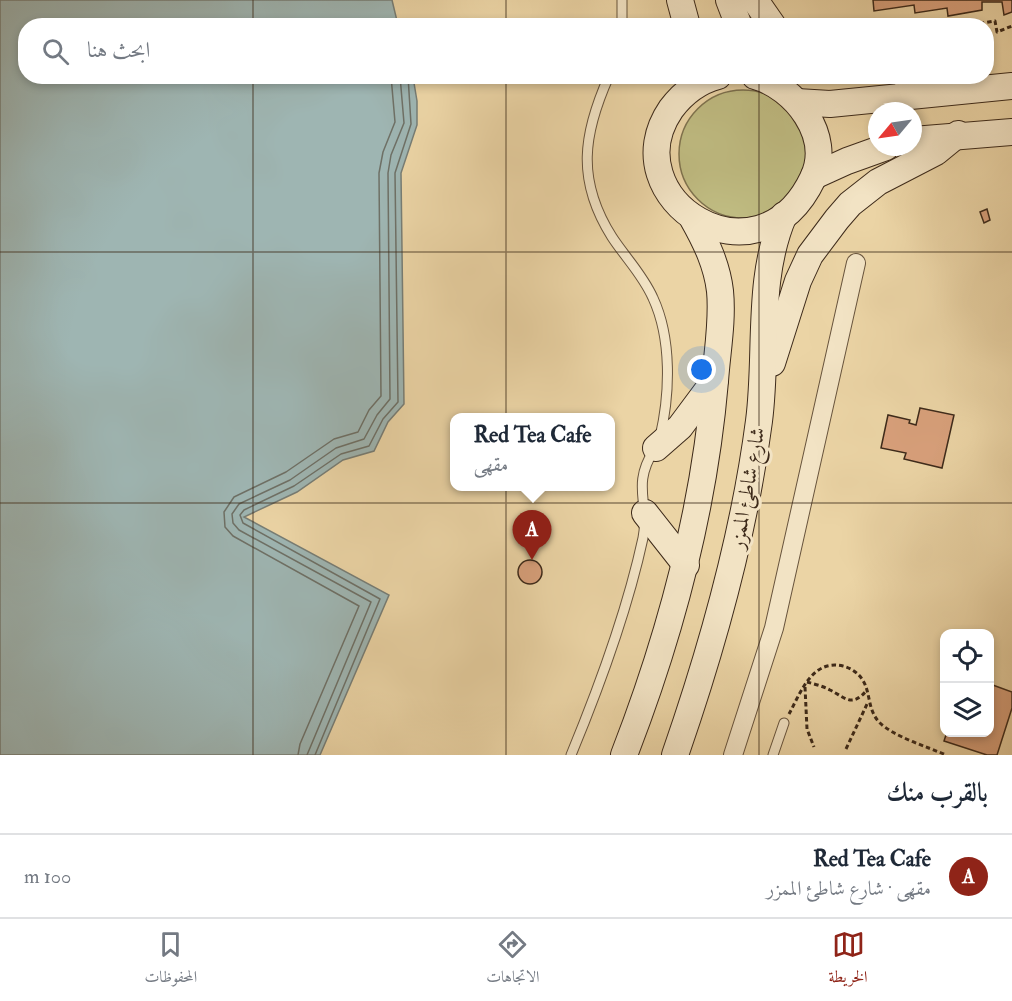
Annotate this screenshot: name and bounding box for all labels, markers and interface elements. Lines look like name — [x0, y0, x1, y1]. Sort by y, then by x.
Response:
search box — [18, 18, 994, 84]
icon: search — [39, 35, 72, 68]
text: ابحث هنا — [87, 36, 150, 64]
north arrow — [868, 102, 922, 156]
your location — [687, 355, 716, 384]
popup — [450, 413, 615, 491]
text: Red Tea Cafe — [474, 421, 591, 449]
street label: شارع شاطئ الممزر — [723, 425, 775, 554]
text: مقهى — [474, 452, 508, 477]
pin: A — [512, 510, 552, 560]
map controls — [940, 629, 994, 737]
button: locate — [940, 629, 994, 683]
button: layers — [940, 683, 994, 737]
text: بالقرب منك — [886, 777, 988, 809]
text: Red Tea Cafe — [813, 845, 931, 873]
text: 100 m — [24, 864, 71, 889]
text: A — [962, 864, 975, 889]
text: مقهى · شارع شاطئ الممزر — [766, 876, 931, 901]
tab: المحفوظات — [145, 928, 197, 992]
tab: الاتجاهات — [486, 928, 540, 992]
tab: الخريطة — [829, 928, 868, 992]

